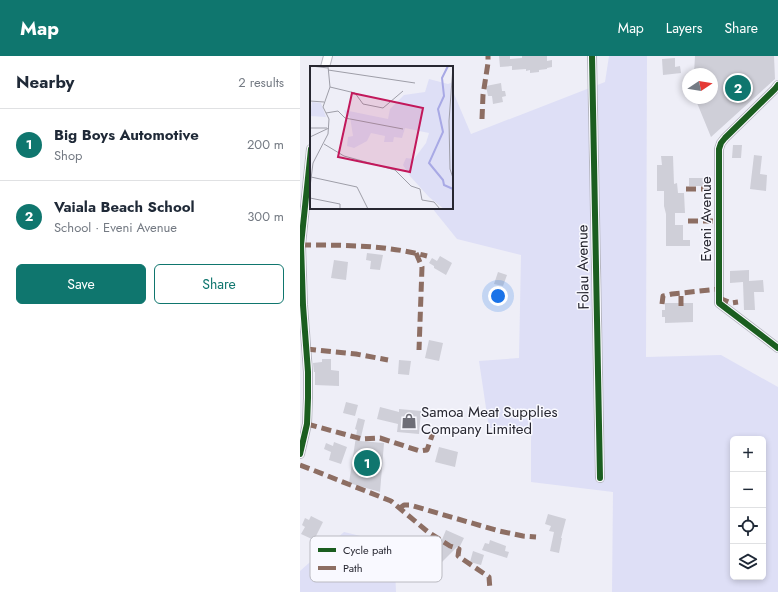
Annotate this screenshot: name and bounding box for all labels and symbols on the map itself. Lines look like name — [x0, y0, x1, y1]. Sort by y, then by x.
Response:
inset map — [310, 66, 453, 209]
north arrow — [682, 68, 718, 104]
pin: 2 — [725, 73, 751, 103]
street label: Eveni Avenue — [695, 176, 717, 262]
street label: Folau Avenue — [571, 224, 595, 310]
your location — [488, 286, 508, 306]
place label: Samoa Meat Supplies Company Limited — [421, 401, 558, 440]
shop icon: Samoa Meat Supplies Company Limited — [400, 412, 418, 430]
pin: 1 — [354, 448, 380, 478]
legend — [310, 536, 442, 582]
text: Cycle path — [343, 542, 392, 558]
text: Path — [343, 560, 362, 576]

